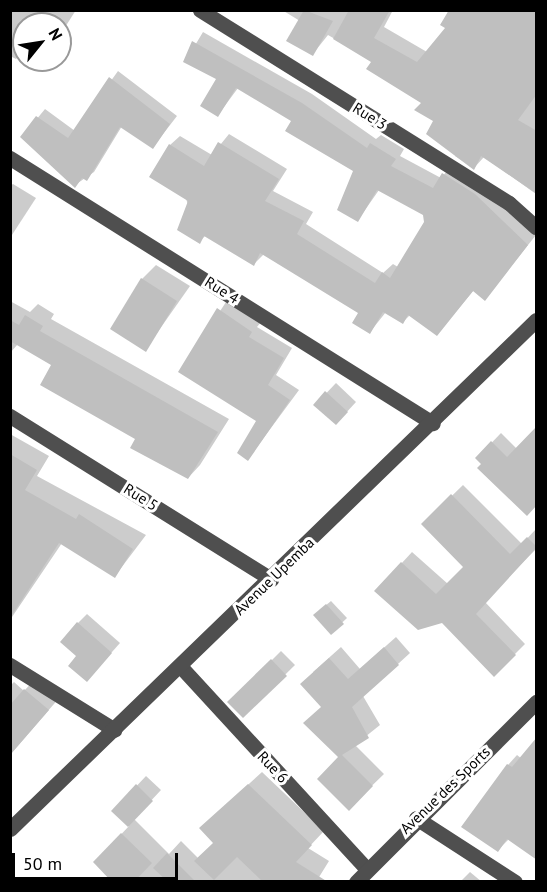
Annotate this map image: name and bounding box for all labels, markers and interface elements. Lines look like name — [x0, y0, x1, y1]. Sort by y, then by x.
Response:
north arrow — [12, 12, 72, 72]
text: N — [45, 24, 67, 44]
street label: Rue 3 — [350, 99, 390, 133]
street label: Rue 4 — [202, 273, 242, 307]
street label: Rue 5 — [121, 480, 161, 514]
street label: Avenue Upemba — [230, 533, 318, 619]
street label: Avenue des Sports — [396, 743, 494, 837]
street label: Rue 6 — [254, 747, 292, 787]
scale bar — [15, 841, 182, 879]
text: 50 m — [23, 852, 62, 875]

